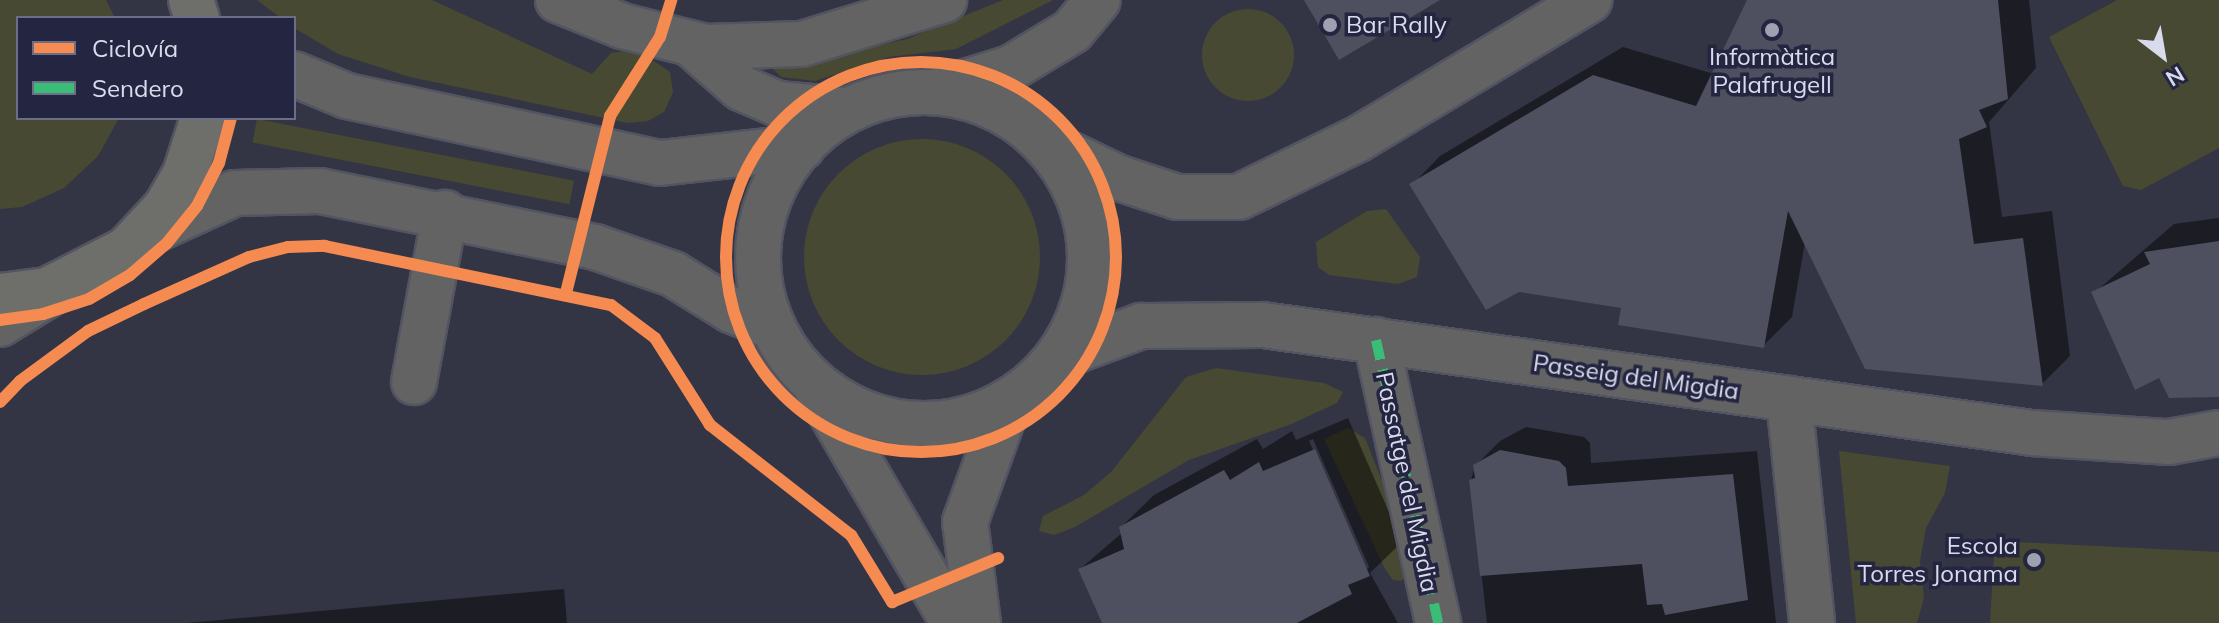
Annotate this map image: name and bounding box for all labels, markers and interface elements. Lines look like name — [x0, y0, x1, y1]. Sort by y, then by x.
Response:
place label: Bar Rally — [1346, 11, 1447, 39]
legend — [16, 16, 296, 120]
marker: Bar Rally — [1321, 16, 1339, 34]
north arrow — [2123, 16, 2203, 96]
marker: Informàtica Palafrugell — [1763, 21, 1781, 39]
text: Ciclovía — [92, 33, 178, 63]
place label: Informàtica Palafrugell — [1709, 43, 1835, 99]
text: N — [2161, 60, 2190, 93]
text: Sendero — [92, 73, 184, 103]
street label: Passeig del Migdia — [1531, 348, 1741, 406]
street label: Passatge del Migdia — [1370, 369, 1444, 595]
place label: Escola Torres Jonama — [1858, 532, 2018, 588]
marker: Escola Torres Jonama — [2025, 551, 2043, 569]

